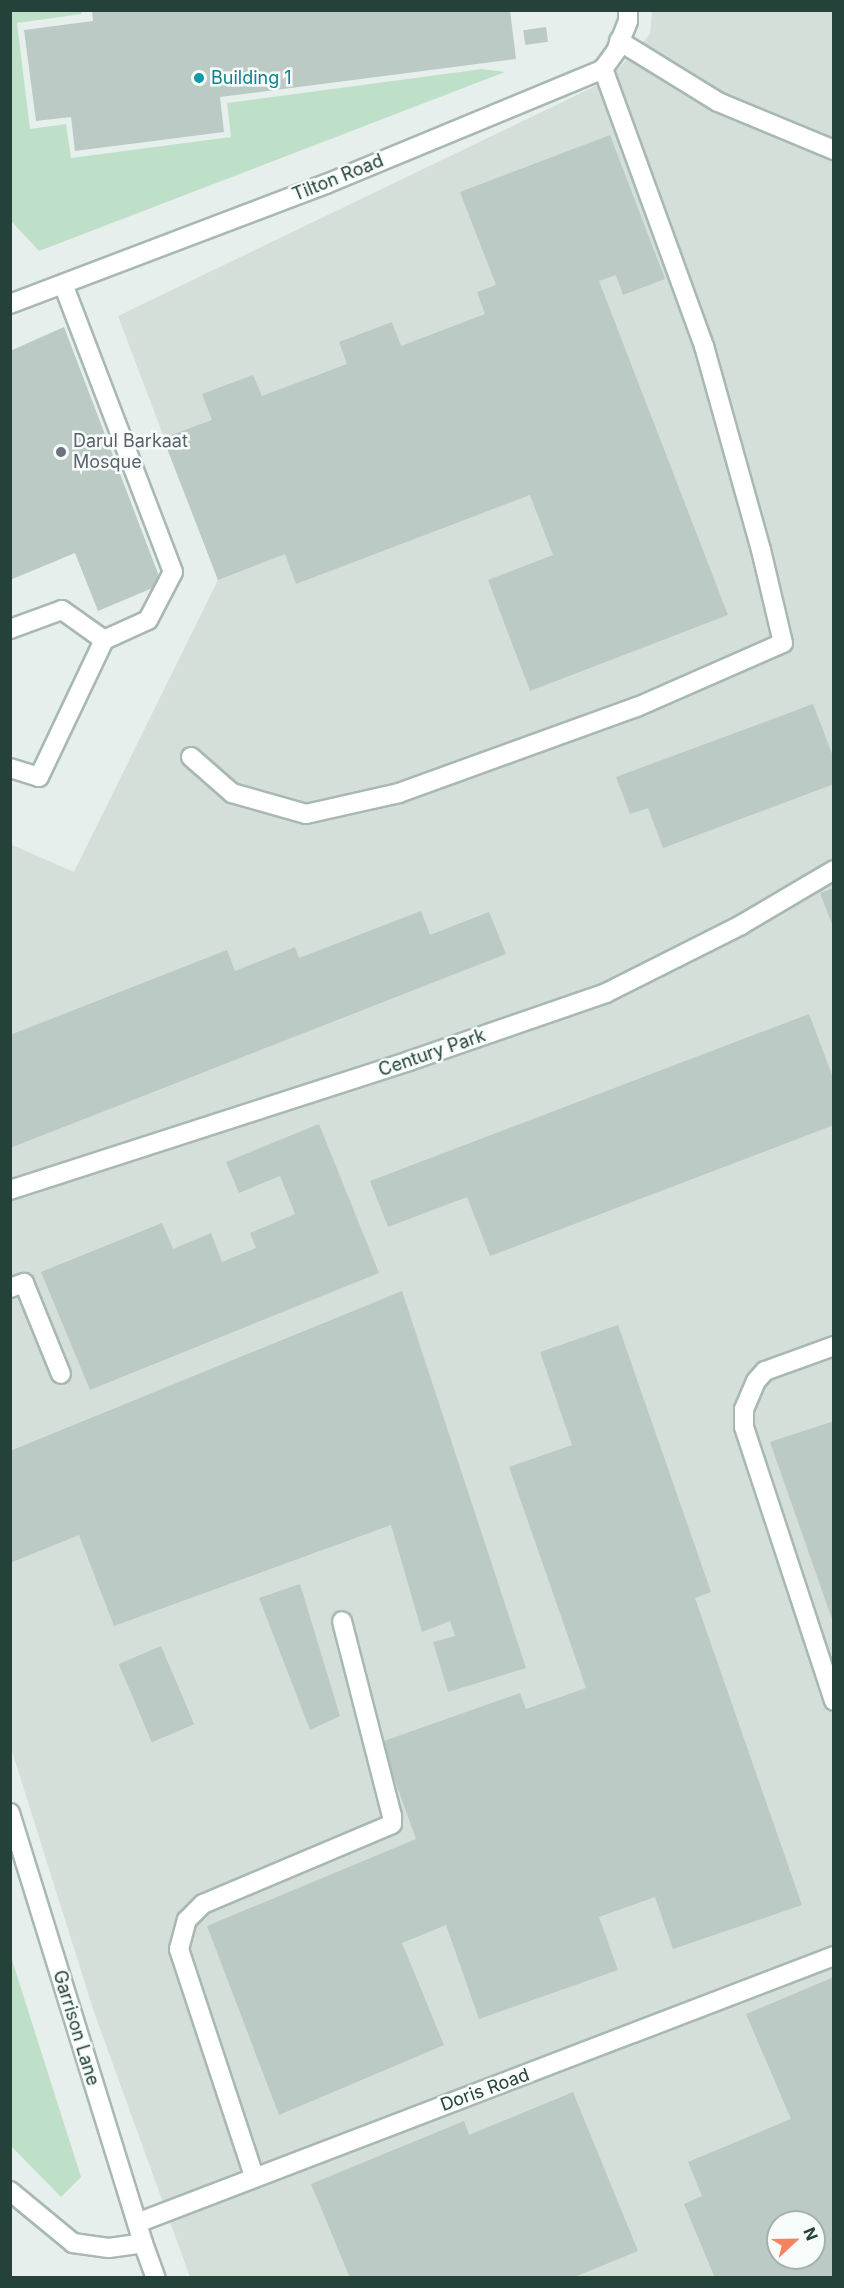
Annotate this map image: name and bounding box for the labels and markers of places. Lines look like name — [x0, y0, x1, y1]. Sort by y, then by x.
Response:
place label: Building 1 — [211, 67, 292, 89]
marker: Building 1 — [192, 71, 206, 85]
place label: Darul Barkaat Mosque — [73, 431, 188, 474]
marker: Darul Barkaat Mosque — [54, 445, 68, 459]

